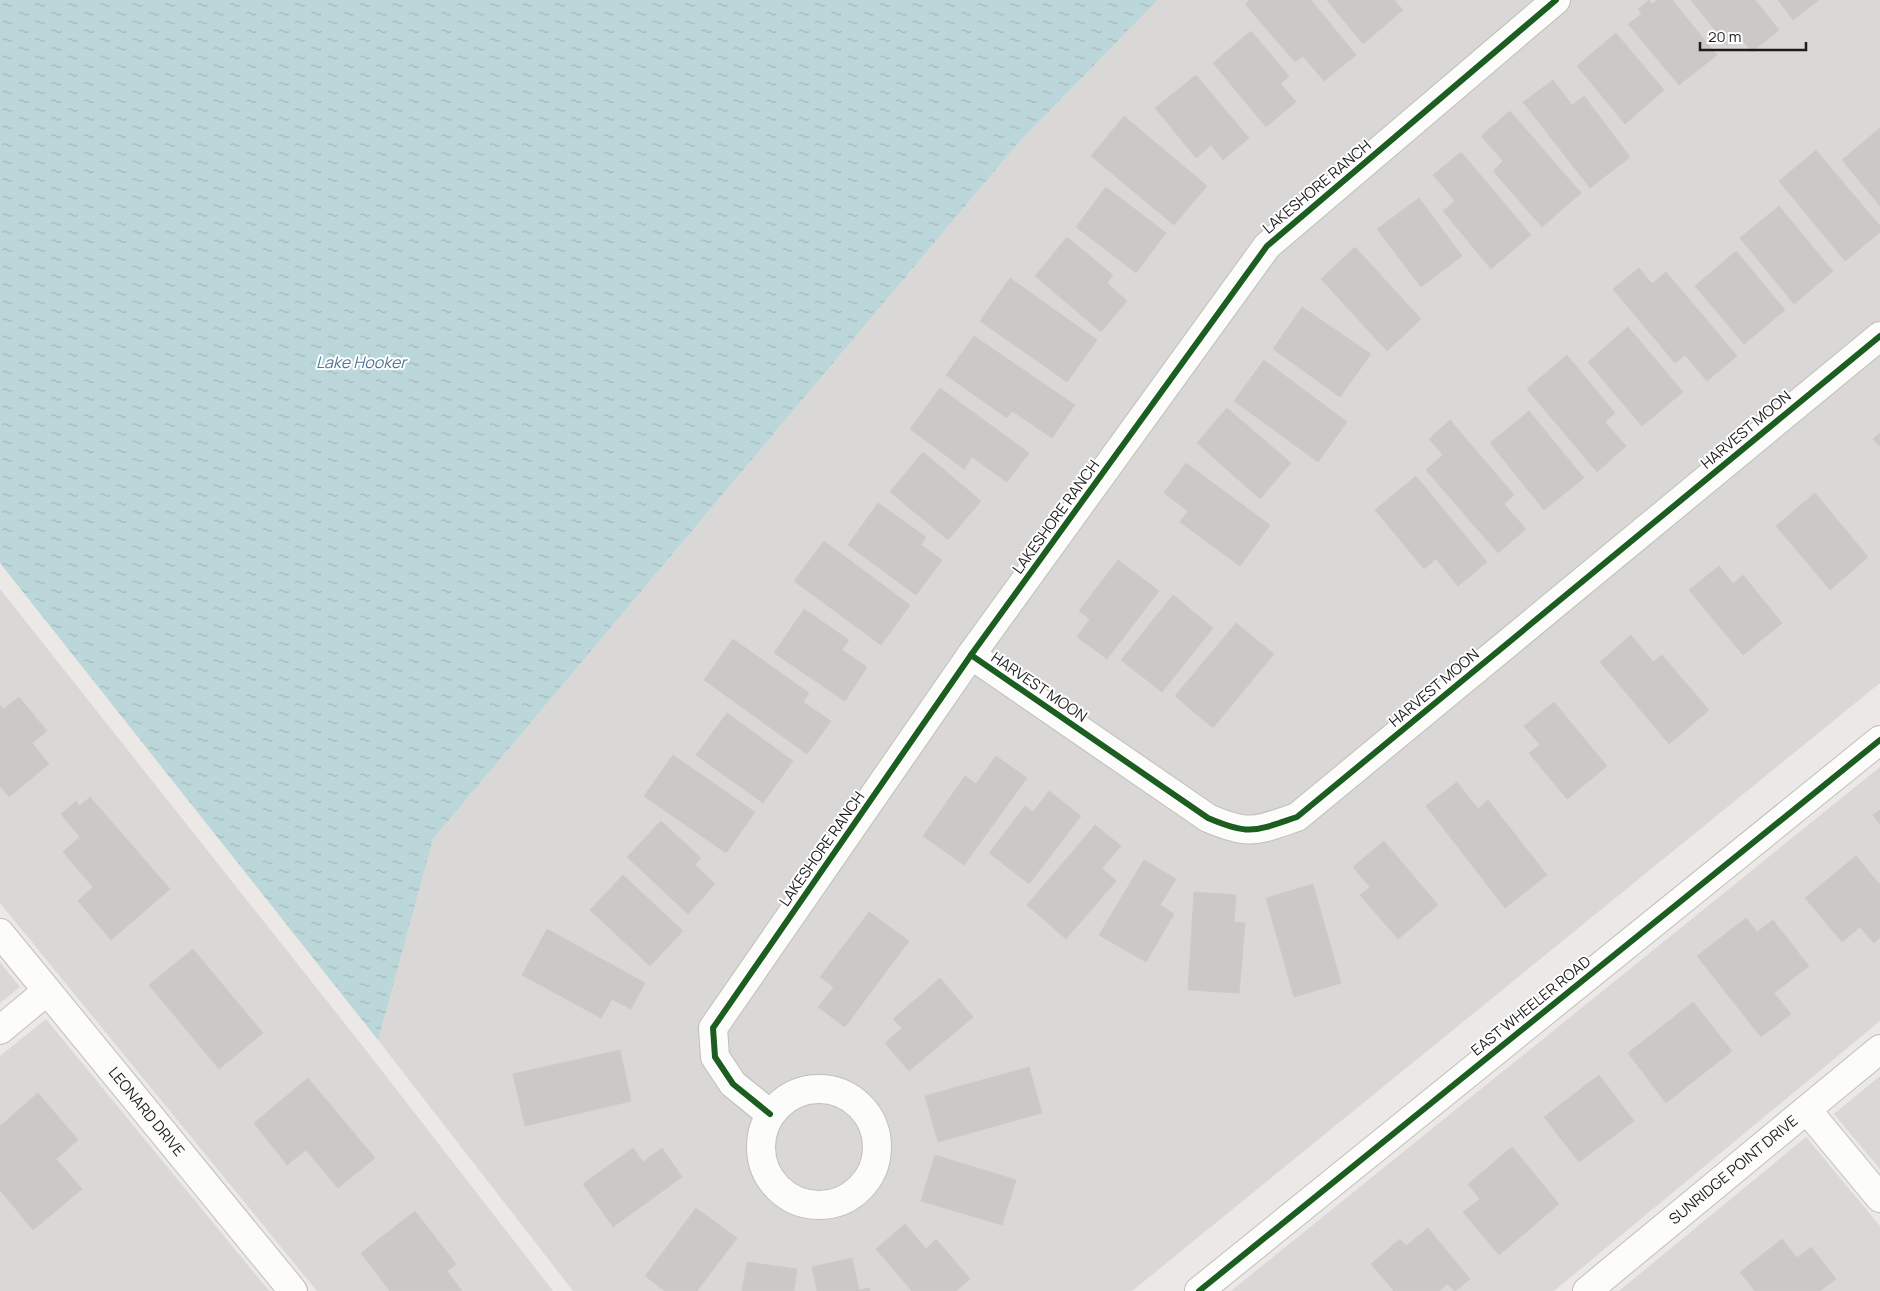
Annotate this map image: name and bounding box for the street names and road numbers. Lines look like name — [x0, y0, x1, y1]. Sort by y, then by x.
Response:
street label: LAKESHORE RANCH — [1258, 135, 1375, 238]
street label: HARVEST MOON — [1696, 386, 1795, 474]
street label: LAKESHORE RANCH — [1007, 456, 1104, 578]
street label: HARVEST MOON — [1384, 644, 1483, 732]
street label: HARVEST MOON — [987, 647, 1091, 727]
street label: LAKESHORE RANCH — [774, 787, 869, 910]
street label: EAST WHEELER ROAD — [1467, 951, 1595, 1060]
street label: LEONARD DRIVE — [104, 1062, 190, 1161]
street label: SUNRIDGE POINT DRIVE — [1664, 1110, 1802, 1229]

